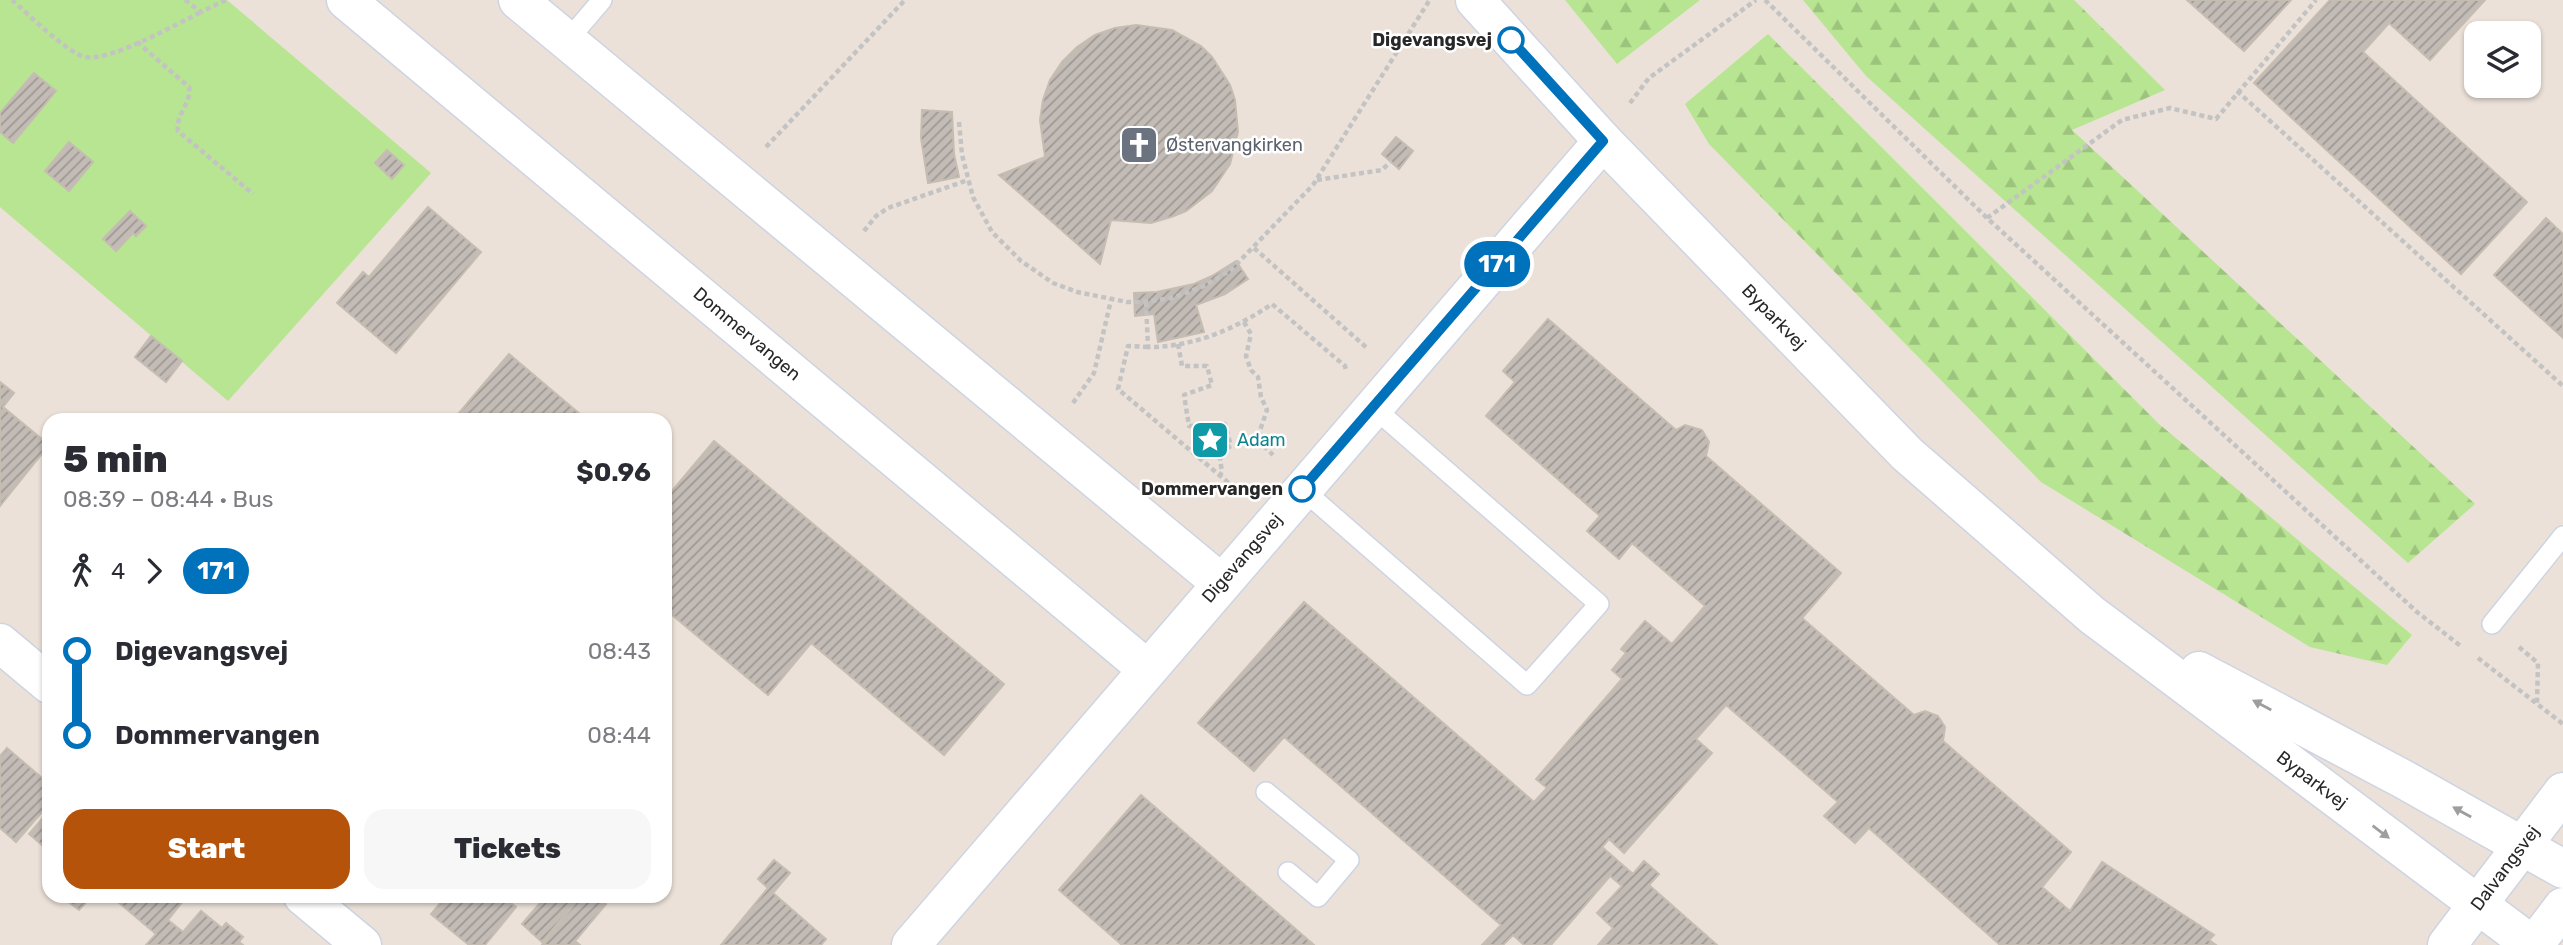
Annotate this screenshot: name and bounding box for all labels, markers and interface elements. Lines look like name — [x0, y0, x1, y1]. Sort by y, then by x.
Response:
map controls — [2464, 21, 2541, 98]
button: layers — [2464, 21, 2541, 98]
marker: Digevangsvej — [1498, 27, 1524, 53]
place label: Digevangsvej — [1372, 29, 1492, 51]
church icon: Østervangkirken — [1118, 124, 1160, 166]
place label: Østervangkirken — [1166, 134, 1303, 156]
line badge: 171 — [1457, 241, 1537, 287]
text: 171 — [1478, 250, 1516, 278]
street label: Byparkvej — [1737, 279, 1811, 355]
street label: Dommervangen — [689, 283, 805, 385]
place icon: Adam — [1189, 419, 1231, 461]
place label: Adam — [1237, 429, 1286, 451]
text: 5 min — [63, 436, 168, 482]
text: $0.96 — [576, 457, 651, 488]
marker: Dommervangen — [1289, 476, 1315, 502]
place label: Dommervangen — [1141, 478, 1283, 500]
text: 08:39 – 08:44 · Bus — [63, 485, 274, 513]
street label: Digevangsvej — [1197, 509, 1287, 607]
icon: walk — [63, 552, 101, 590]
icon: forward — [135, 552, 173, 590]
text: 4 — [111, 557, 125, 585]
text: 171 — [197, 557, 235, 585]
text: Digevangsvej — [115, 636, 288, 667]
text: 08:43 — [588, 637, 651, 665]
one-way arrow — [2251, 699, 2271, 711]
text: Dommervangen — [115, 720, 320, 751]
text: 08:44 — [587, 721, 651, 749]
street label: Byparkvej — [2272, 746, 2352, 814]
one-way arrow — [2452, 806, 2472, 818]
button: Start — [63, 809, 350, 889]
button: Tickets — [364, 809, 651, 889]
street label: Dalvangsvej — [2466, 821, 2544, 915]
one-way arrow — [2372, 825, 2390, 840]

